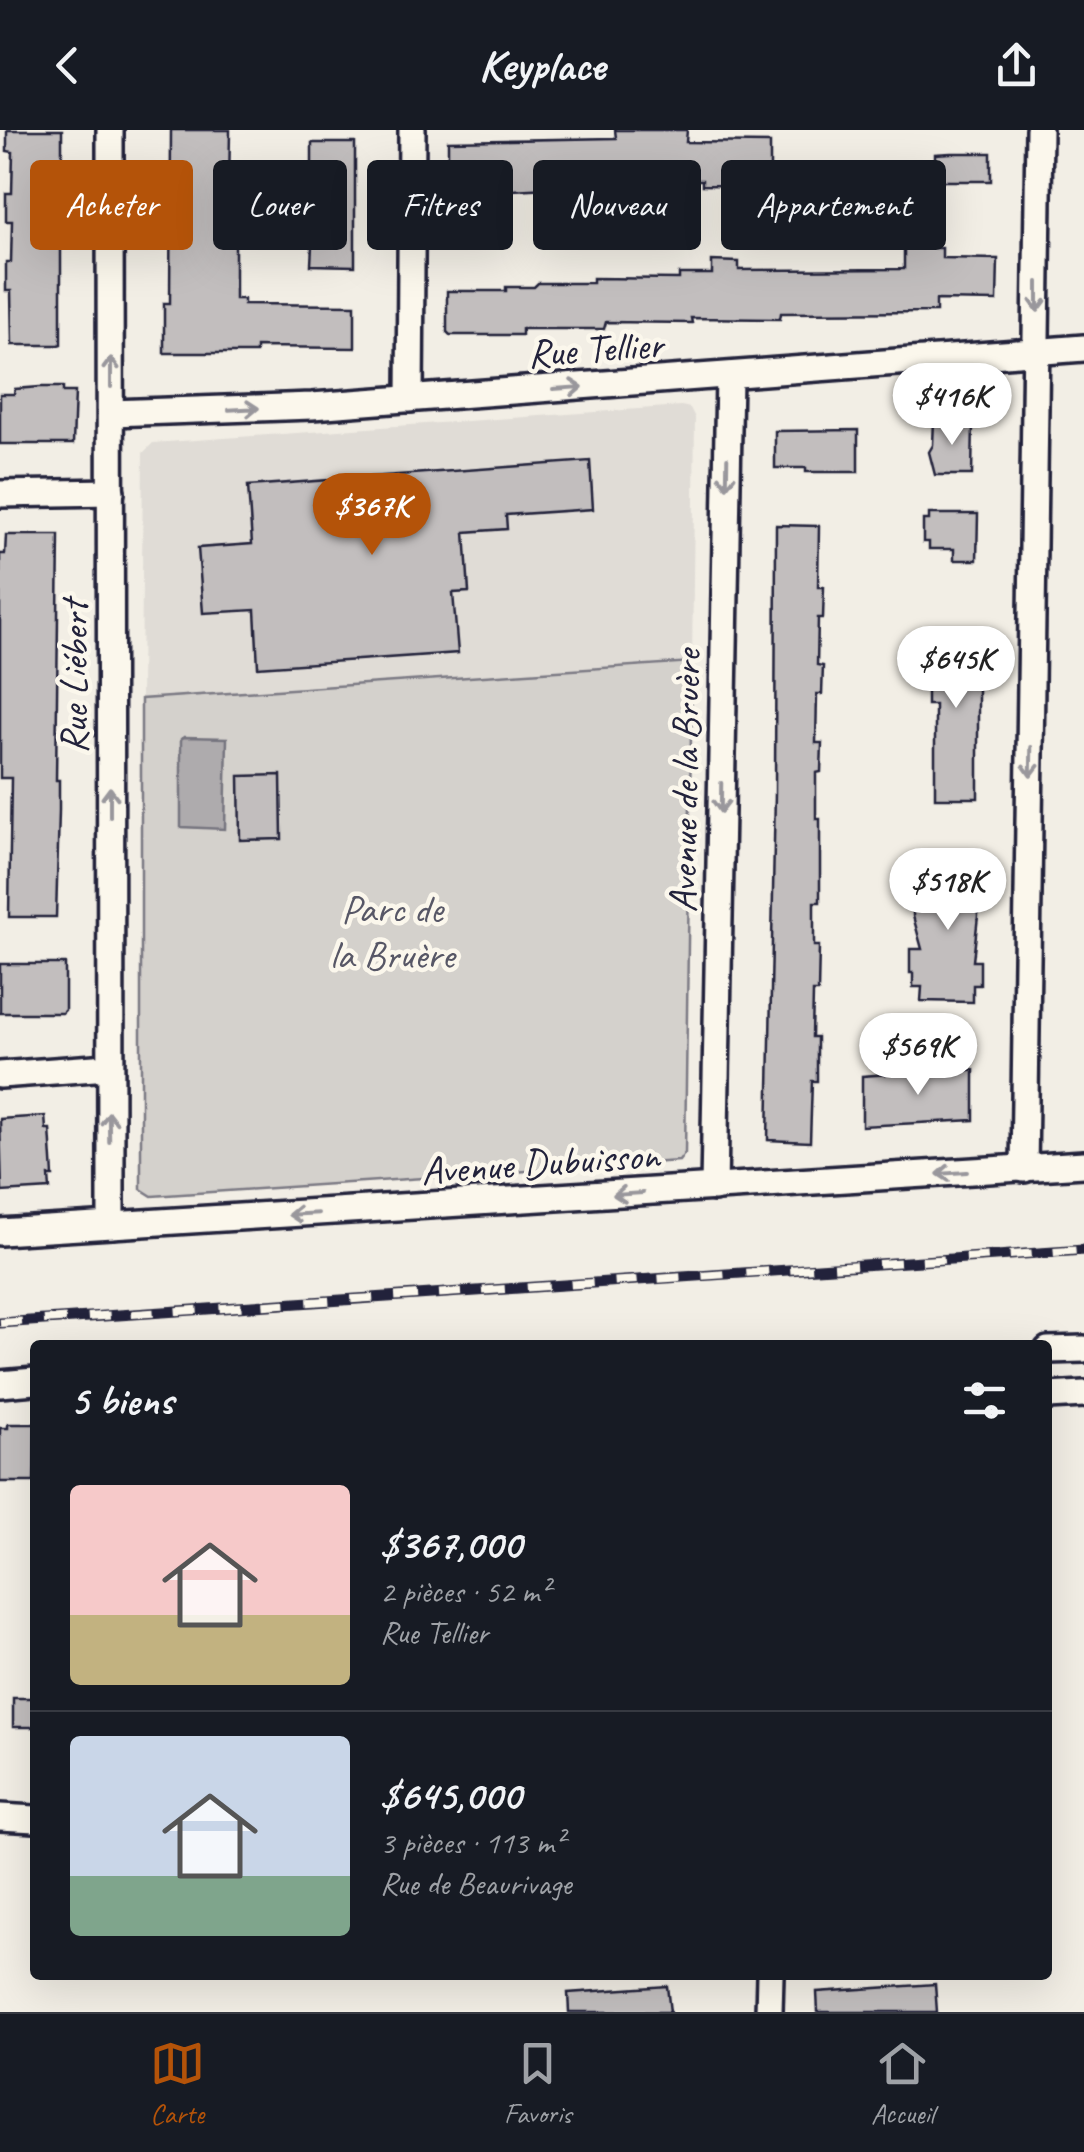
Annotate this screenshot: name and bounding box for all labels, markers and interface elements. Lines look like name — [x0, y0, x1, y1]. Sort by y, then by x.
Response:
text: Keyplace — [479, 37, 605, 94]
icon: back — [40, 38, 95, 93]
icon: share — [989, 38, 1044, 93]
chip: Acheter — [30, 160, 193, 250]
chip: Louer — [213, 160, 347, 250]
chip: Filtres — [367, 160, 513, 250]
chip: Nouveau — [533, 160, 701, 250]
chip: Appartement — [721, 160, 946, 250]
one-way arrow — [1028, 280, 1048, 313]
street label: Rue Tellier — [526, 319, 668, 379]
one-way arrow — [102, 357, 120, 390]
pin: $416K — [882, 363, 1022, 448]
text: $416K — [915, 375, 989, 416]
one-way arrow — [552, 379, 584, 398]
one-way arrow — [227, 400, 259, 419]
one-way arrow — [718, 457, 737, 489]
pin: $367K — [302, 473, 442, 558]
text: $367K — [335, 485, 409, 526]
street label: Rue Liébert — [49, 595, 99, 754]
pin: $645K — [886, 626, 1026, 711]
text: $645K — [919, 638, 993, 679]
street label: Avenue de la Bruère — [658, 646, 712, 913]
one-way arrow — [1021, 746, 1040, 778]
one-way arrow — [712, 782, 731, 814]
one-way arrow — [100, 787, 120, 820]
pin: $518K — [878, 848, 1018, 933]
text: $518K — [911, 860, 985, 901]
park label: Parc de la Bruère — [330, 884, 457, 980]
pin: $569K — [848, 1013, 988, 1098]
text: $569K — [881, 1025, 955, 1066]
one-way arrow — [100, 1112, 118, 1144]
street label: Avenue Dubuisson — [419, 1130, 663, 1196]
one-way arrow — [936, 1164, 968, 1183]
one-way arrow — [612, 1184, 644, 1203]
one-way arrow — [288, 1205, 320, 1224]
icon: filters — [957, 1373, 1012, 1428]
text: 5 biens — [70, 1374, 173, 1427]
text: $367,000 — [380, 1518, 521, 1571]
icon: home — [150, 1525, 270, 1645]
text: 2 pièces · 52 m² — [380, 1571, 549, 1612]
text: Rue Tellier — [380, 1612, 488, 1653]
text: $645,000 — [380, 1769, 521, 1822]
icon: home — [150, 1776, 270, 1896]
text: 3 pièces · 113 m² — [380, 1822, 564, 1863]
text: Rue de Beaurivage — [380, 1863, 572, 1904]
tab: Carte — [150, 2036, 205, 2131]
tab: Favoris — [504, 2036, 572, 2131]
tab: Accueil — [871, 2036, 934, 2131]

